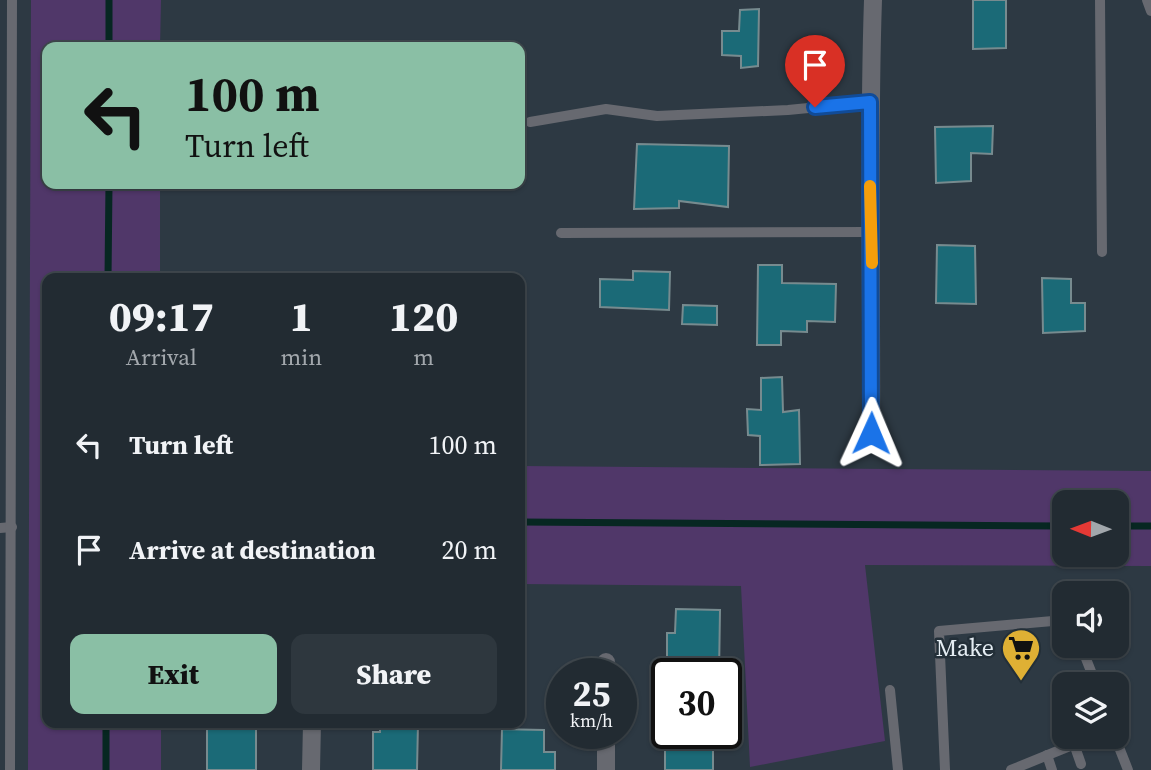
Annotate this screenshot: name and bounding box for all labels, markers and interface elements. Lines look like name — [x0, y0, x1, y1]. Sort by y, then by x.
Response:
pin — [785, 35, 845, 107]
icon: arrive — [796, 46, 834, 84]
text: 100 m — [185, 60, 320, 127]
icon: left — [70, 70, 161, 161]
text: Turn left — [185, 124, 309, 168]
text: 09:17 — [109, 287, 214, 345]
text: 1 — [290, 287, 313, 345]
text: 120 — [389, 287, 458, 345]
text: Arrival — [126, 341, 197, 373]
text: min — [281, 341, 322, 373]
text: m — [413, 341, 434, 373]
position arrow — [834, 396, 908, 470]
icon: left — [70, 426, 108, 464]
text: Turn left — [129, 427, 233, 463]
text: 100 m — [429, 427, 497, 463]
north arrow — [1052, 490, 1129, 567]
map controls — [1052, 490, 1129, 749]
icon: arrive — [70, 531, 108, 569]
text: Arrive at destination — [129, 532, 376, 568]
text: 20 m — [442, 532, 497, 568]
button: sound — [1052, 581, 1129, 658]
supermarket icon: Make — [1000, 627, 1042, 682]
place label: Make — [936, 631, 994, 664]
button: Exit — [70, 634, 277, 714]
button: Share — [291, 634, 497, 714]
speed limit sign: 30 — [651, 658, 742, 749]
text: 25 — [573, 670, 610, 718]
button: layers — [1052, 672, 1129, 749]
text: km/h — [570, 708, 613, 733]

